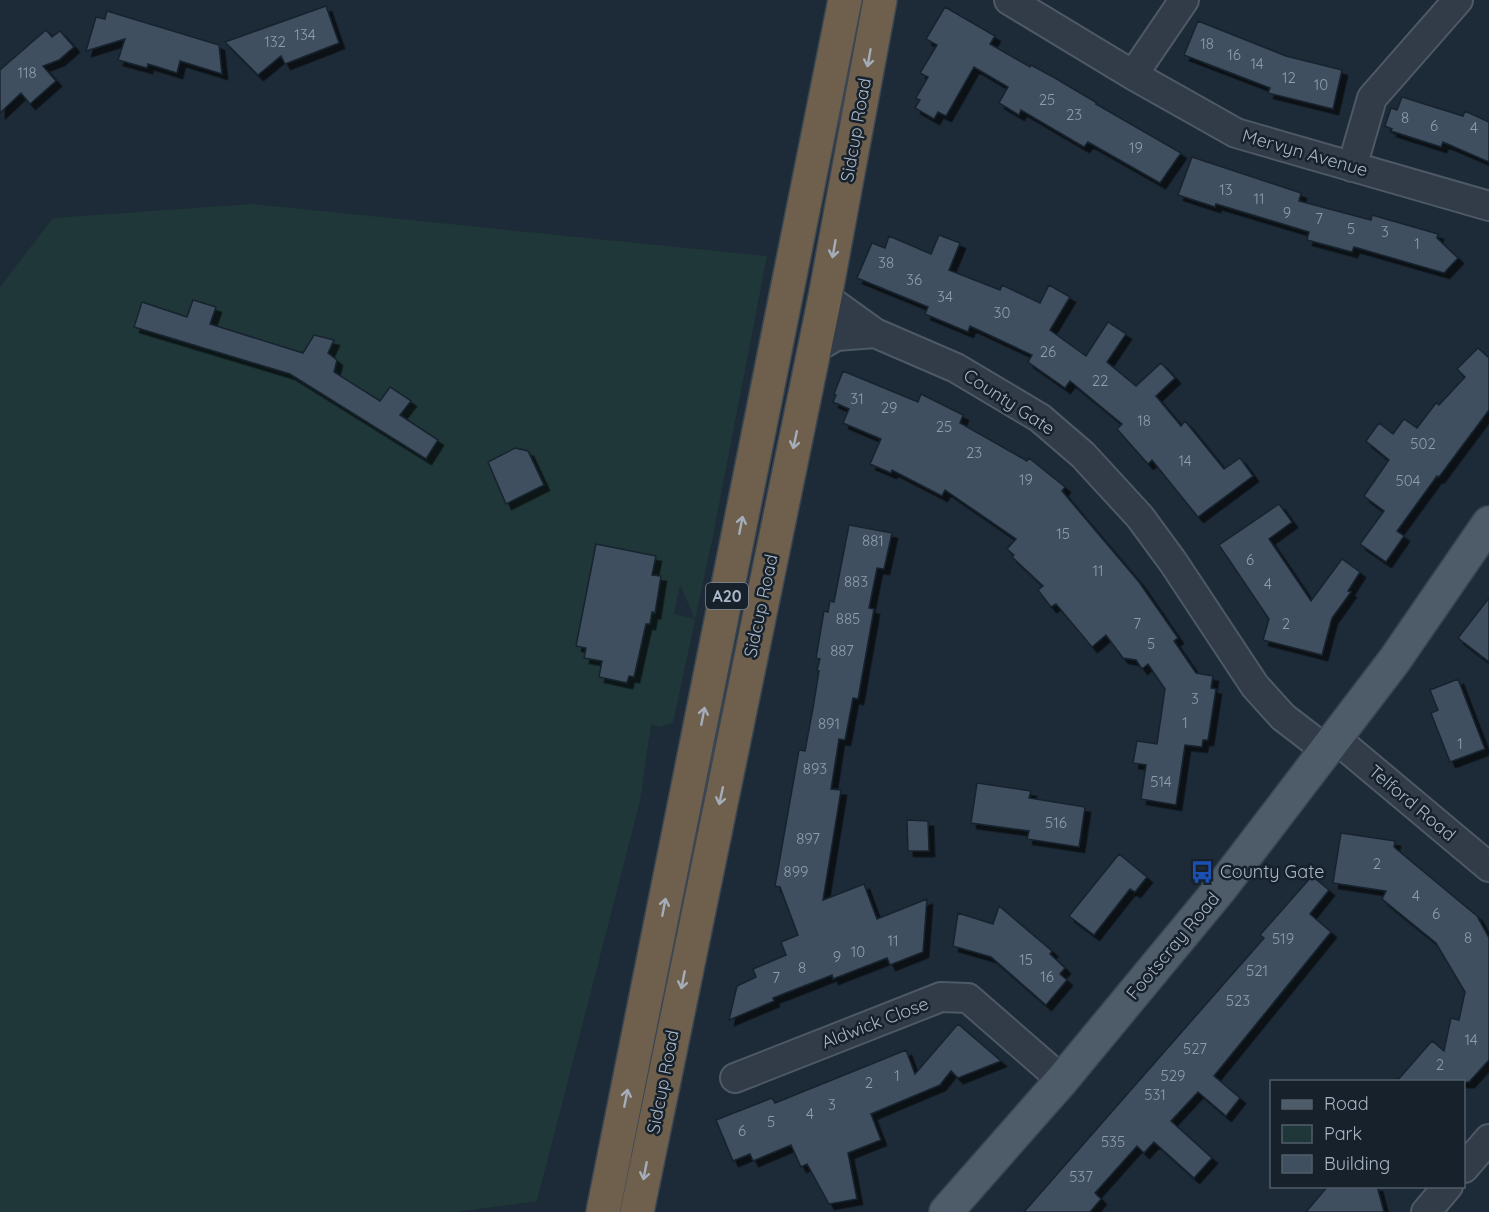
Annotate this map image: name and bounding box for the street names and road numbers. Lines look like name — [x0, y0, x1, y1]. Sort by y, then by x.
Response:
street label: Sidcup Road — [835, 76, 876, 184]
street label: Mervyn Avenue — [1240, 124, 1371, 181]
street label: County Gate — [959, 364, 1059, 440]
street label: Sidcup Road — [738, 552, 783, 660]
road number: A20 — [706, 583, 748, 609]
street label: Telford Road — [1364, 760, 1461, 846]
street label: Footscray Road — [1121, 887, 1224, 1004]
street label: Aldwick Close — [818, 992, 932, 1054]
street label: Sidcup Road — [641, 1028, 684, 1136]

